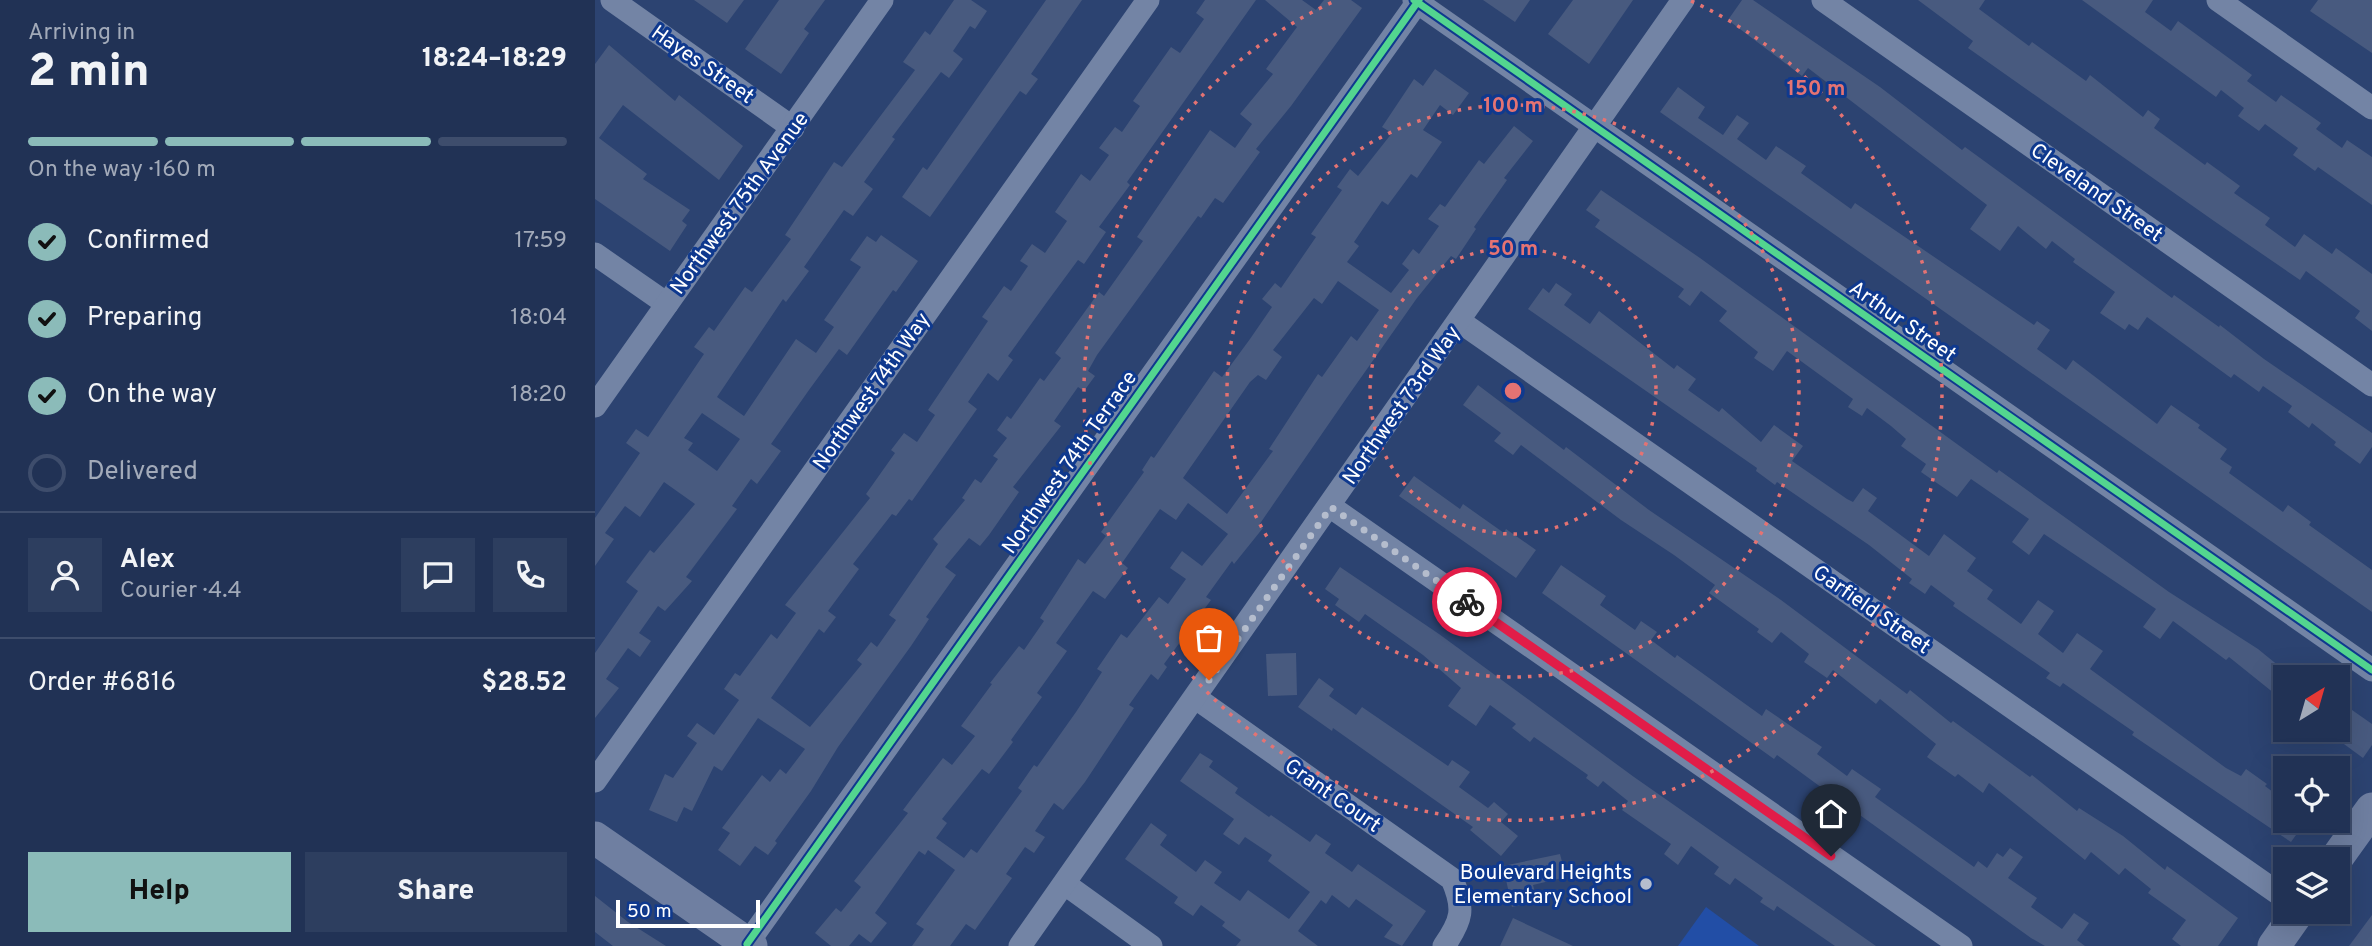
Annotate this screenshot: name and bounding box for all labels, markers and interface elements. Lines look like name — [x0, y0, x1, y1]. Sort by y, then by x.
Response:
text: Arriving in — [28, 19, 135, 48]
street label: Hayes Street — [645, 20, 759, 111]
text: 18:24–18:29 — [422, 43, 567, 76]
text: 2 min — [28, 44, 150, 103]
text: 150 m — [1787, 76, 1845, 103]
text: 100 m — [1483, 93, 1543, 120]
street label: Northwest 75th Avenue — [665, 107, 816, 301]
street label: Cleveland Street — [2025, 138, 2168, 249]
text: On the way · 160 m — [28, 156, 216, 185]
icon: check — [28, 223, 66, 261]
text: Confirmed — [87, 225, 210, 258]
text: 17:59 — [514, 227, 567, 256]
text: 50 m — [1488, 236, 1538, 263]
street label: Arthur Street — [1843, 275, 1961, 369]
icon: check — [28, 300, 66, 338]
text: Preparing — [87, 302, 202, 335]
text: 18:04 — [510, 304, 567, 333]
street label: Northwest 74th Way — [808, 308, 937, 476]
street label: Northwest 73rd Way — [1337, 321, 1467, 491]
street label: Northwest 74th Terrace — [997, 366, 1144, 560]
icon: check — [28, 377, 66, 415]
text: On the way — [87, 379, 217, 412]
centre of rings — [1501, 379, 1525, 403]
text: 18:20 — [510, 381, 567, 410]
text: Delivered — [87, 456, 198, 489]
button: person — [28, 538, 102, 612]
button: chat — [401, 538, 475, 612]
button: phone — [493, 538, 567, 612]
text: Alex — [120, 544, 175, 577]
street label: Garfield Street — [1807, 560, 1935, 661]
courier — [1432, 567, 1502, 637]
text: Courier · 4.4 — [120, 577, 242, 606]
icon: bike — [1448, 583, 1486, 621]
pin — [1179, 608, 1239, 680]
icon: bag — [1190, 619, 1228, 657]
north arrow — [2273, 665, 2350, 742]
map controls — [2273, 665, 2350, 924]
text: Order #6816 — [28, 667, 176, 700]
text: $28.52 — [482, 667, 567, 700]
street label: Grant Court — [1279, 753, 1386, 839]
button: locate — [2273, 756, 2350, 833]
pin — [1801, 784, 1861, 856]
icon: home — [1812, 795, 1850, 833]
button: layers — [2273, 847, 2350, 924]
button: Help — [28, 852, 291, 932]
button: Share — [305, 852, 567, 932]
place label: Boulevard Heights Elementary School — [1454, 860, 1632, 911]
marker: Boulevard Heights Elementary School — [1638, 876, 1654, 892]
scale bar — [616, 897, 759, 929]
text: 50 m — [627, 900, 672, 924]

